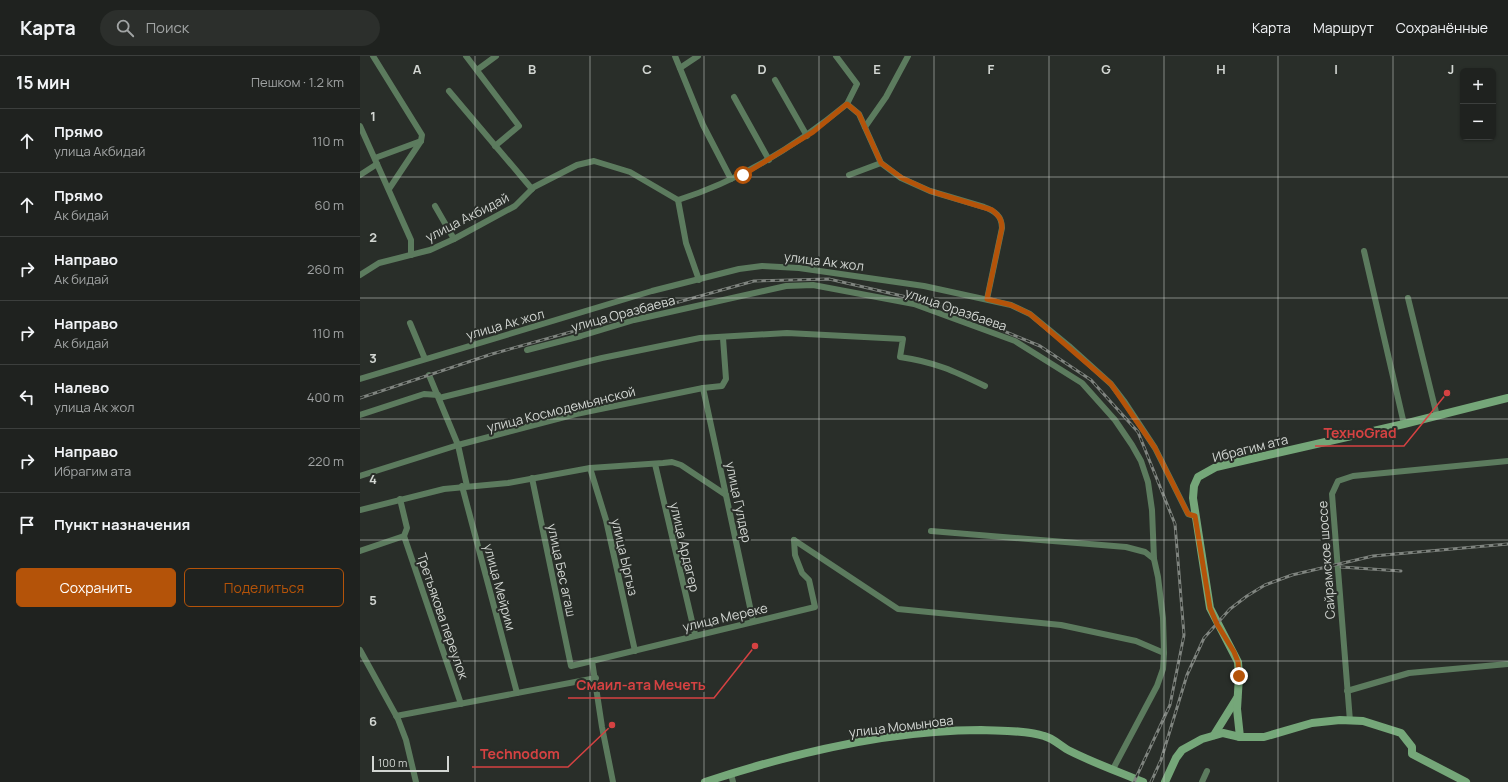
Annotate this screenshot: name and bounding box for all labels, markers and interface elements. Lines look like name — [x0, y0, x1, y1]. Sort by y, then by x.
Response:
search box — [100, 10, 380, 46]
text: Карта — [20, 15, 76, 41]
icon: search — [114, 17, 136, 39]
text: Поиск — [146, 17, 189, 38]
text: Карта — [1252, 18, 1291, 37]
text: Маршрут — [1313, 18, 1374, 37]
text: Сохранённые — [1396, 18, 1488, 37]
text: A — [413, 60, 422, 78]
text: B — [528, 60, 536, 78]
text: C — [642, 60, 652, 78]
text: D — [757, 60, 767, 78]
text: E — [873, 60, 881, 78]
text: F — [988, 60, 995, 78]
text: G — [1101, 60, 1111, 78]
text: H — [1216, 60, 1226, 78]
text: I — [1334, 60, 1338, 78]
text: J — [1448, 60, 1454, 78]
map controls — [1460, 68, 1496, 140]
button: + — [1460, 68, 1496, 104]
text: 15 мин — [16, 71, 70, 94]
text: Пешком · 1.2 km — [251, 73, 344, 91]
button: − — [1460, 104, 1496, 140]
text: 1 — [370, 107, 376, 125]
text: Прямо — [54, 121, 103, 142]
icon: ahead — [16, 130, 38, 152]
text: 110 m — [312, 132, 344, 150]
text: улица Акбидай — [54, 142, 145, 160]
route start — [734, 166, 752, 184]
text: Прямо — [54, 185, 103, 206]
street label: улица Акбидай — [422, 188, 512, 246]
icon: ahead — [16, 194, 38, 216]
text: 60 m — [314, 196, 344, 214]
text: Ак бидай — [54, 206, 109, 224]
text: 2 — [369, 228, 377, 246]
street label: улица Ак жол — [783, 247, 865, 275]
text: Направо — [54, 249, 118, 270]
icon: right — [16, 258, 38, 280]
text: 260 m — [307, 260, 344, 278]
text: Ак бидай — [54, 270, 109, 288]
street label: улица Оразбаева — [903, 283, 1009, 335]
street label: улица Оразбаева — [569, 290, 677, 336]
street label: улица Ак жол — [464, 304, 546, 344]
text: Направо — [54, 313, 118, 334]
icon: right — [16, 322, 38, 344]
text: 110 m — [312, 324, 344, 342]
text: Ак бидай — [54, 334, 109, 352]
text: 3 — [369, 349, 377, 367]
text: Налево — [54, 377, 109, 398]
street label: улица Космодемьянской — [485, 382, 637, 436]
icon: left — [16, 386, 38, 408]
text: 400 m — [307, 388, 344, 406]
text: улица Ак жол — [54, 398, 135, 416]
callout: ТехноGrad — [1315, 420, 1404, 446]
text: ТехноGrad — [1323, 423, 1397, 442]
street label: Ибрагим ата — [1210, 430, 1290, 466]
text: Направо — [54, 441, 118, 462]
icon: right — [16, 450, 38, 472]
text: 220 m — [308, 452, 344, 470]
street label: улица Гулдер — [722, 460, 756, 544]
text: Ибрагим ата — [54, 462, 131, 480]
text: 4 — [369, 470, 377, 488]
street label: улица Ардагер — [666, 500, 704, 594]
street label: Сайрамское шоссе — [1313, 500, 1339, 620]
icon: arrive — [16, 514, 38, 536]
text: Пункт назначения — [54, 514, 190, 535]
street label: улица Ыргыз — [607, 517, 643, 598]
street label: улица Бес агаш — [543, 522, 581, 618]
street label: улица Мейрим — [480, 542, 520, 632]
street label: Третьякова переулок — [413, 551, 473, 682]
button: Сохранить — [16, 568, 176, 607]
button: Поделиться — [184, 568, 344, 607]
text: 5 — [369, 591, 377, 609]
street label: улица Мереке — [681, 598, 770, 636]
route end — [1230, 667, 1248, 685]
callout: Смаил-ата Мечеть — [568, 672, 714, 698]
text: Смаил-ата Мечеть — [576, 675, 706, 694]
street label: улица Момынова — [848, 711, 954, 741]
text: 6 — [369, 712, 377, 730]
callout: Technodom — [472, 741, 568, 767]
text: Technodom — [480, 744, 560, 763]
scale bar — [372, 754, 449, 773]
text: 100 m — [378, 755, 407, 770]

